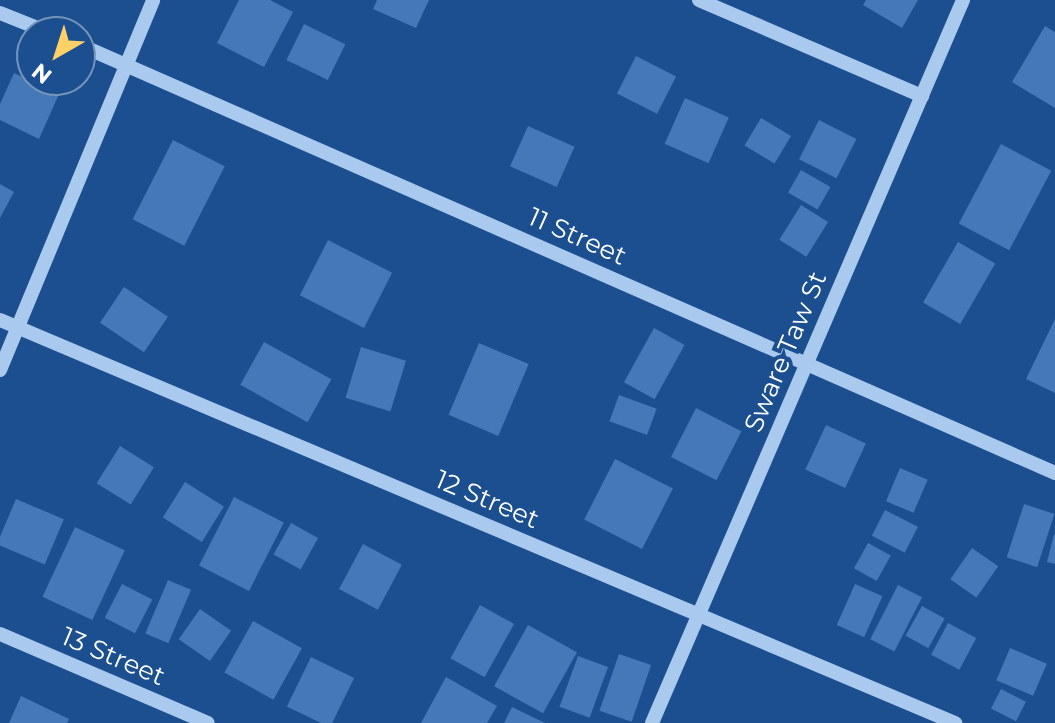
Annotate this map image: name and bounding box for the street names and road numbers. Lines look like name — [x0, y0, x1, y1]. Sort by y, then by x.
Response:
street label: 11 Street — [523, 202, 631, 272]
street label: Sware Taw St — [738, 267, 834, 437]
street label: 12 Street — [430, 464, 544, 536]
street label: 13 Street — [57, 621, 169, 693]

